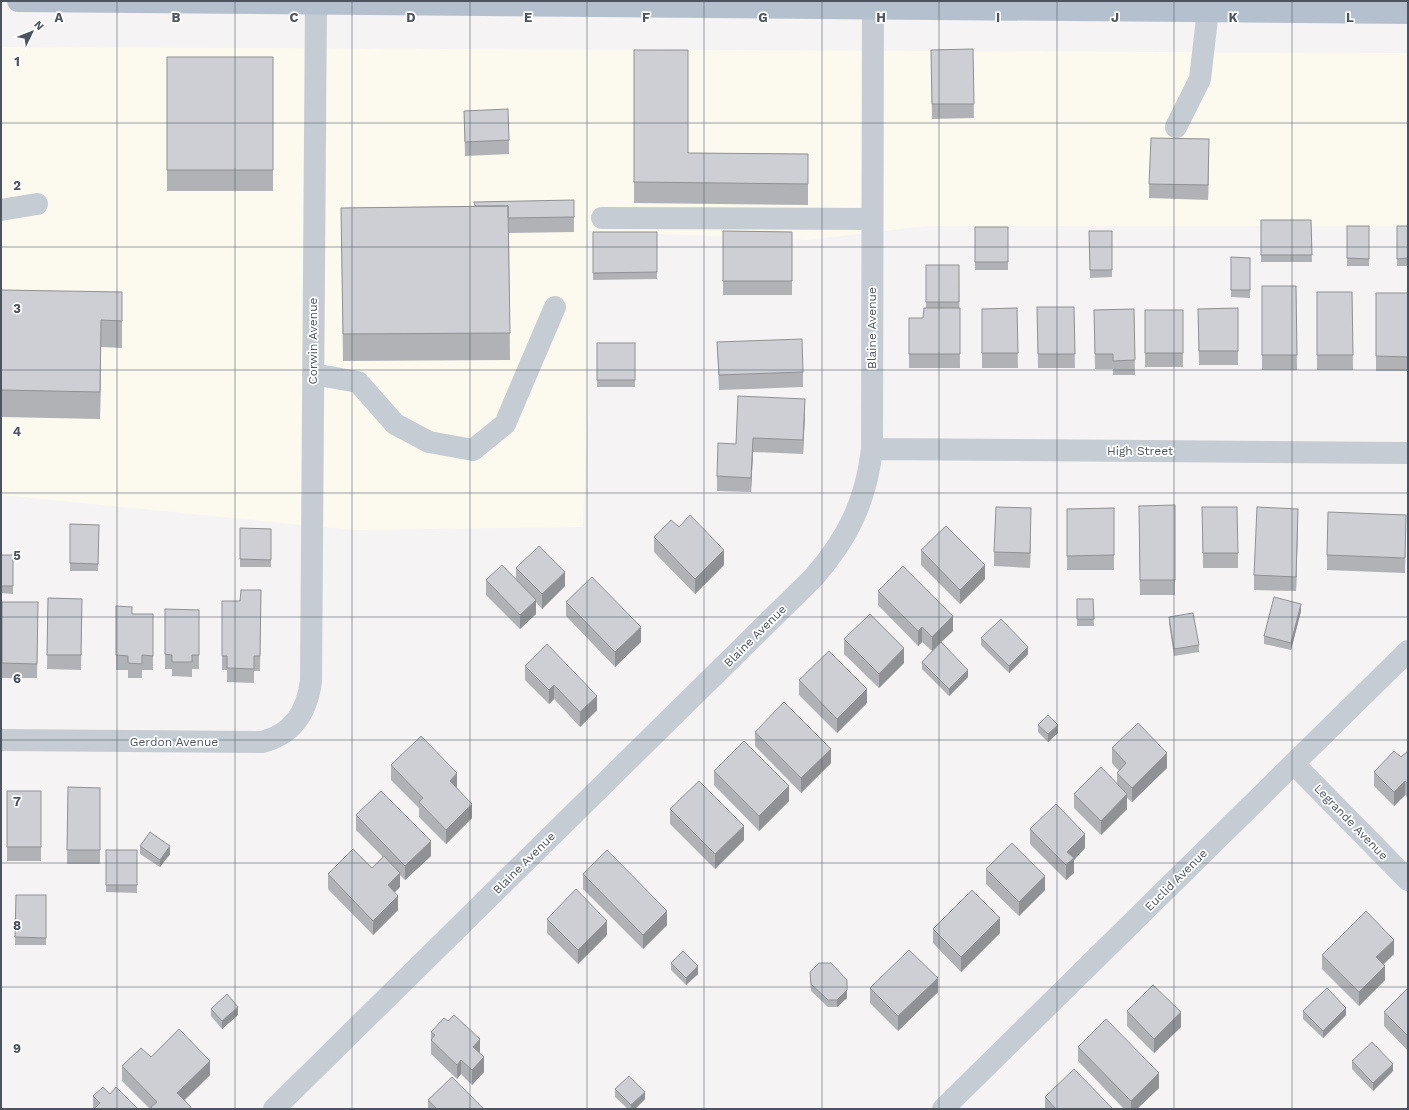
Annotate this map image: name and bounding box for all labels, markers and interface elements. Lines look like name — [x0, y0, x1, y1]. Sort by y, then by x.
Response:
text: A — [55, 10, 64, 25]
text: B — [172, 10, 181, 25]
text: C — [290, 10, 299, 25]
text: D — [406, 10, 416, 25]
text: E — [524, 10, 532, 25]
text: F — [642, 10, 650, 25]
text: G — [758, 10, 768, 25]
text: H — [876, 10, 886, 25]
text: I — [996, 10, 1000, 25]
text: J — [1111, 10, 1119, 25]
text: K — [1228, 10, 1238, 25]
text: L — [1346, 10, 1354, 25]
north arrow — [12, 12, 52, 52]
text: N — [31, 18, 46, 33]
text: 1 — [14, 54, 20, 69]
text: 2 — [13, 178, 21, 193]
street label: Blaine Avenue — [865, 287, 879, 369]
street label: Corwin Avenue — [306, 297, 320, 385]
text: 3 — [13, 301, 21, 316]
text: 4 — [13, 424, 22, 439]
street label: High Street — [1107, 444, 1173, 458]
text: 5 — [13, 548, 21, 563]
street label: Blaine Avenue — [721, 602, 789, 670]
text: 6 — [13, 671, 21, 686]
street label: Gerdon Avenue — [130, 735, 218, 749]
street label: Legrande Avenue — [1311, 781, 1391, 863]
text: 7 — [13, 794, 21, 809]
street label: Blaine Avenue — [490, 829, 558, 897]
street label: Euclid Avenue — [1142, 846, 1210, 914]
text: 8 — [13, 918, 21, 933]
text: 9 — [13, 1041, 21, 1056]

